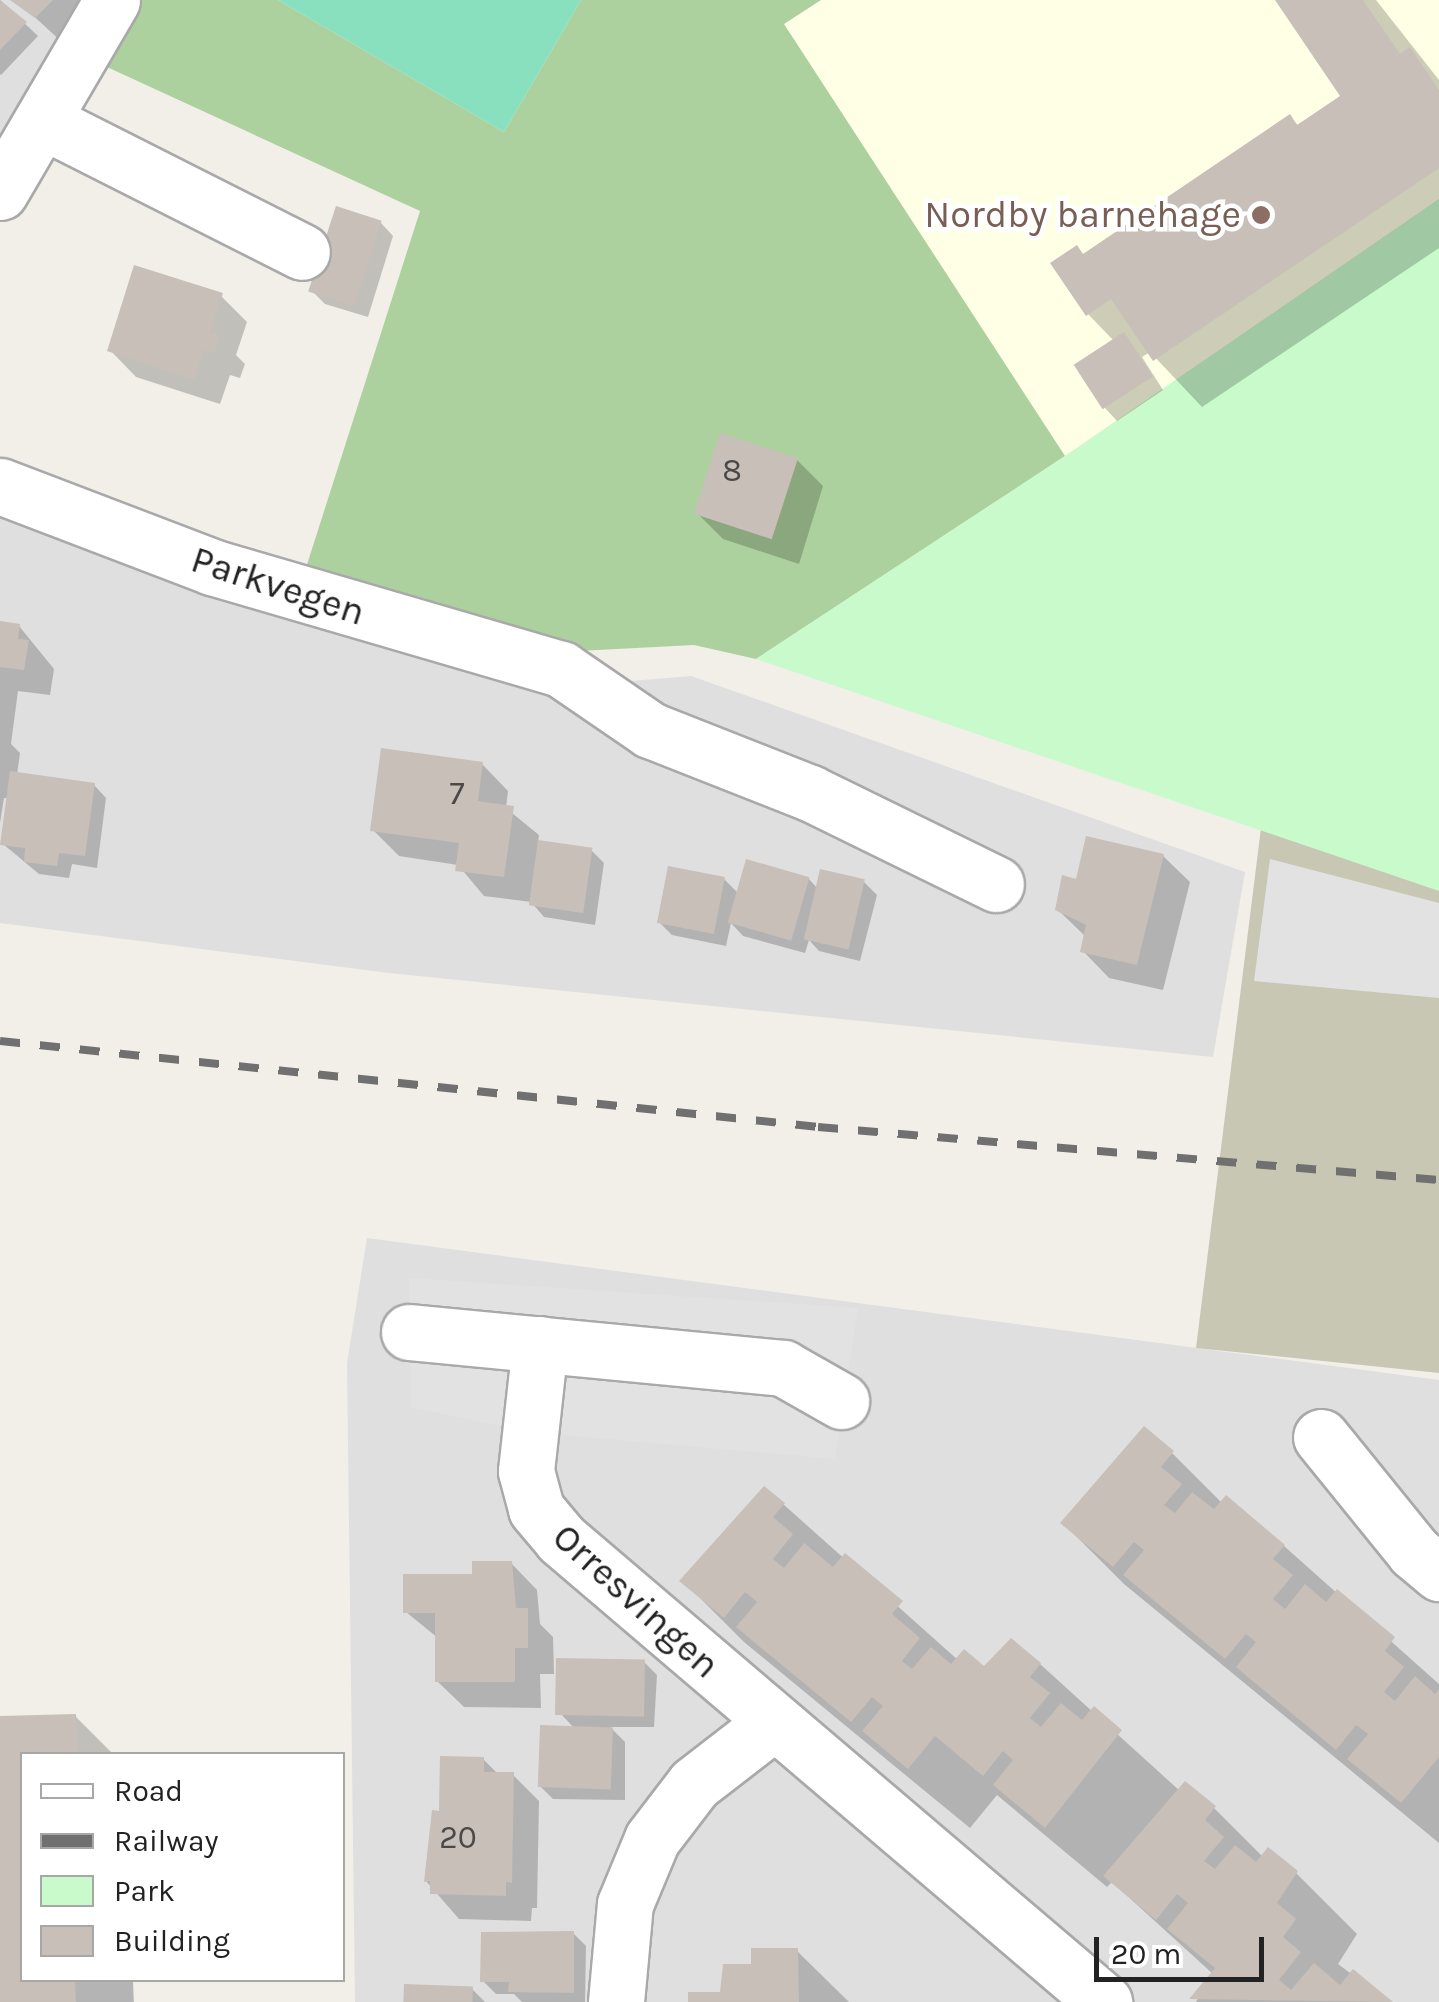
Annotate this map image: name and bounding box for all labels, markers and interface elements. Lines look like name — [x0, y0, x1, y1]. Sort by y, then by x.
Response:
place label: Nordby barnehage — [924, 192, 1241, 238]
marker: Nordby barnehage — [1250, 204, 1272, 226]
house number: 8 — [722, 452, 742, 490]
street label: Parkvegen — [186, 537, 370, 635]
house number: 7 — [449, 775, 465, 813]
street label: Orresvingen — [543, 1514, 729, 1688]
legend — [20, 1752, 345, 1982]
text: Road — [114, 1773, 183, 1809]
house number: 20 — [439, 1819, 477, 1857]
text: Railway — [114, 1823, 218, 1859]
text: Park — [114, 1873, 175, 1909]
scale bar — [1099, 1917, 1269, 1979]
text: Building — [114, 1923, 230, 1959]
text: 20 m — [1111, 1936, 1181, 1972]

